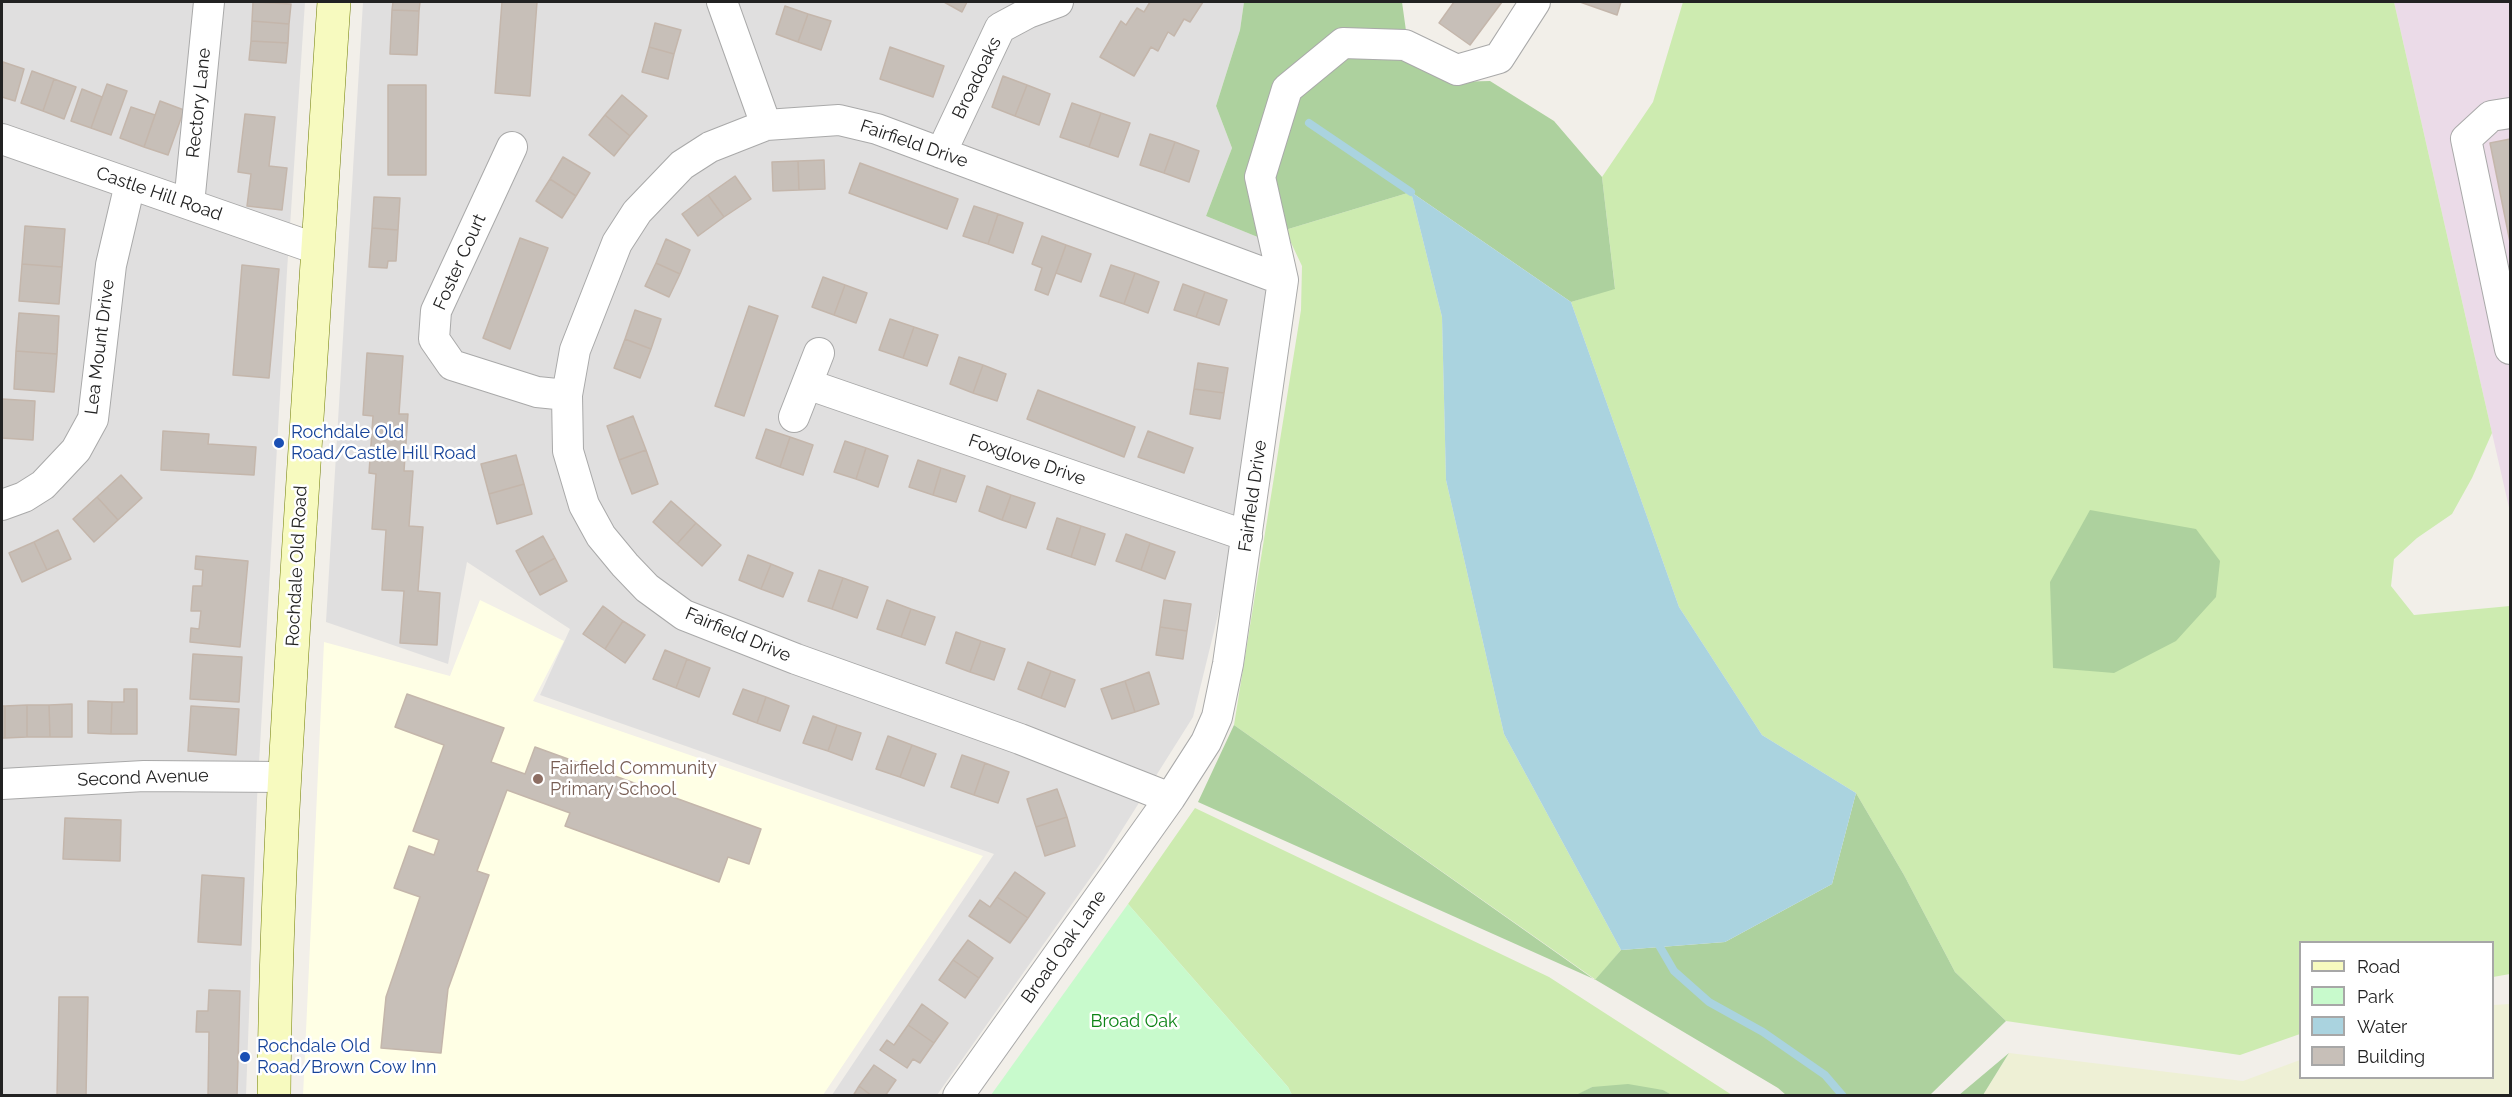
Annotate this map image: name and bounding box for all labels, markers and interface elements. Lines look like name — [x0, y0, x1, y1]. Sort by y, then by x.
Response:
street label: Broadoaks — [948, 34, 1006, 122]
street label: Rectory Lane — [182, 47, 216, 159]
street label: Fairfield Drive — [857, 115, 971, 173]
street label: Castle Hill Road — [93, 162, 225, 226]
street label: Foster Court — [429, 211, 491, 313]
street label: Lea Mount Drive — [81, 278, 119, 416]
place label: Rochdale Old Road/Castle Hill Road — [291, 422, 476, 464]
street label: Foxglove Drive — [965, 430, 1089, 490]
marker: Rochdale Old Road/Castle Hill Road — [272, 436, 286, 450]
street label: Fairfield Drive — [1234, 439, 1272, 553]
street label: Rochdale Old Road — [282, 485, 312, 647]
street label: Fairfield Drive — [682, 603, 794, 667]
place label: Fairfield Community Primary School — [550, 758, 717, 800]
street label: Second Avenue — [77, 765, 209, 791]
marker: Fairfield Community Primary School — [531, 772, 545, 786]
street label: Broad Oak Lane — [1017, 886, 1111, 1008]
legend — [2299, 941, 2494, 1079]
text: Road — [2357, 956, 2400, 977]
text: Park — [2357, 986, 2394, 1007]
park label: Broad Oak — [1090, 1011, 1178, 1033]
text: Water — [2357, 1016, 2407, 1037]
place label: Rochdale Old Road/Brown Cow Inn — [257, 1036, 437, 1078]
text: Building — [2357, 1046, 2425, 1067]
marker: Rochdale Old Road/Brown Cow Inn — [238, 1050, 252, 1064]

